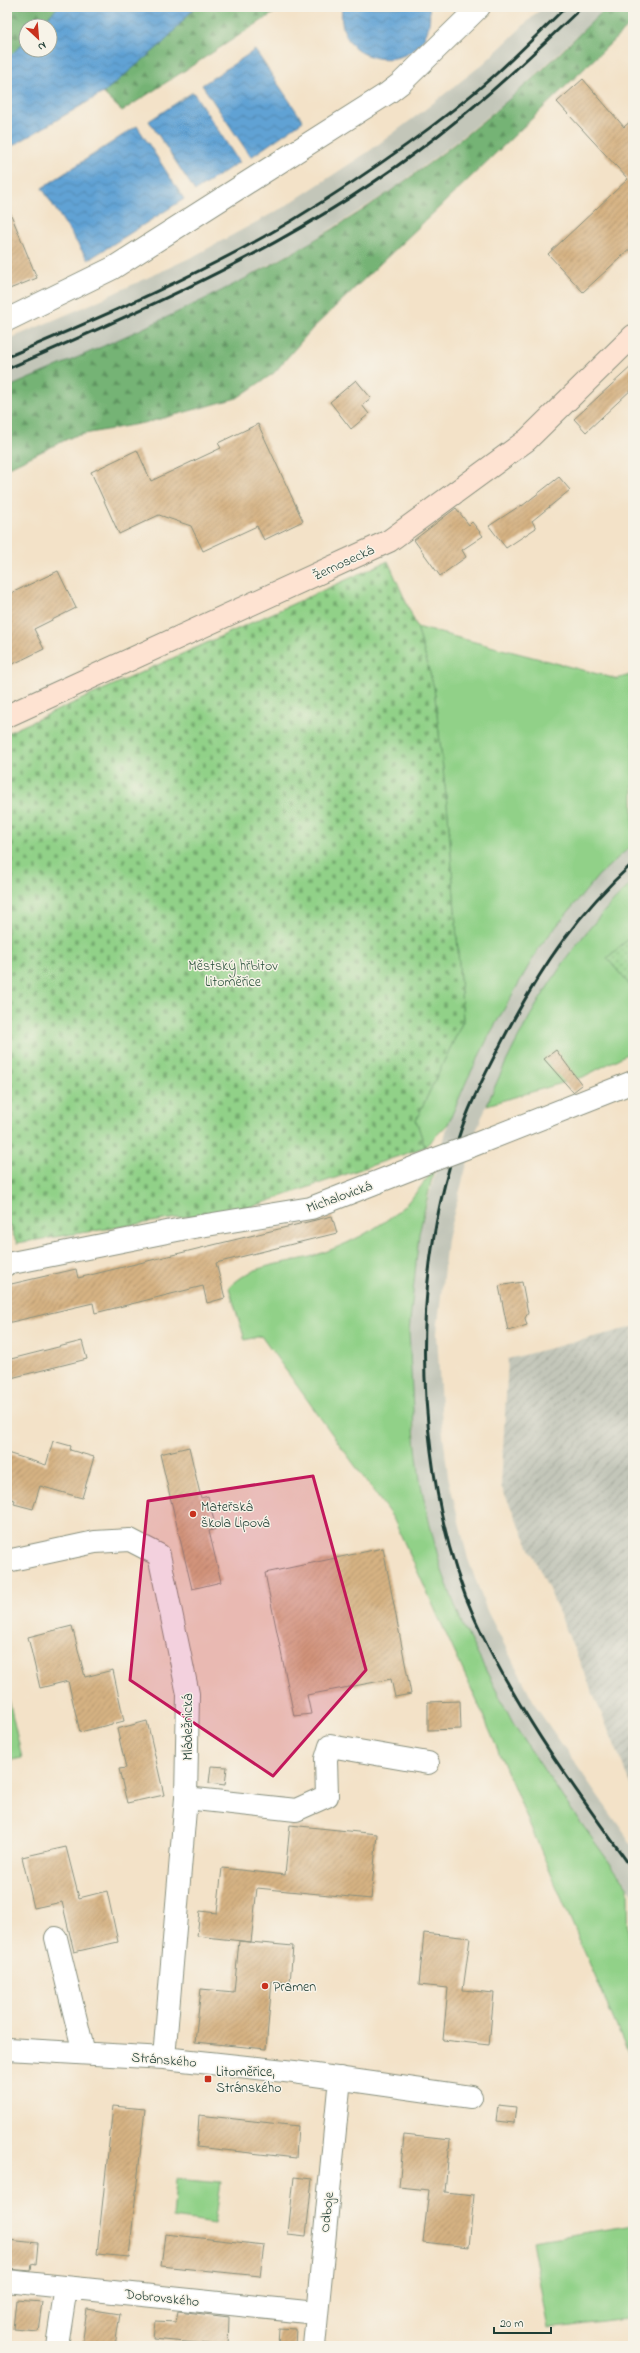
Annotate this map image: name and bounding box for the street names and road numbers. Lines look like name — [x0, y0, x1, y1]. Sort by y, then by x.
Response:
street label: Žernosecká — [309, 540, 378, 587]
street label: Michalovická — [304, 1176, 375, 1219]
street label: Mládežnická — [178, 1694, 199, 1760]
street label: Stránského — [130, 2047, 197, 2074]
street label: Odboje — [315, 2190, 340, 2233]
street label: Dobrovského — [122, 2284, 200, 2313]

